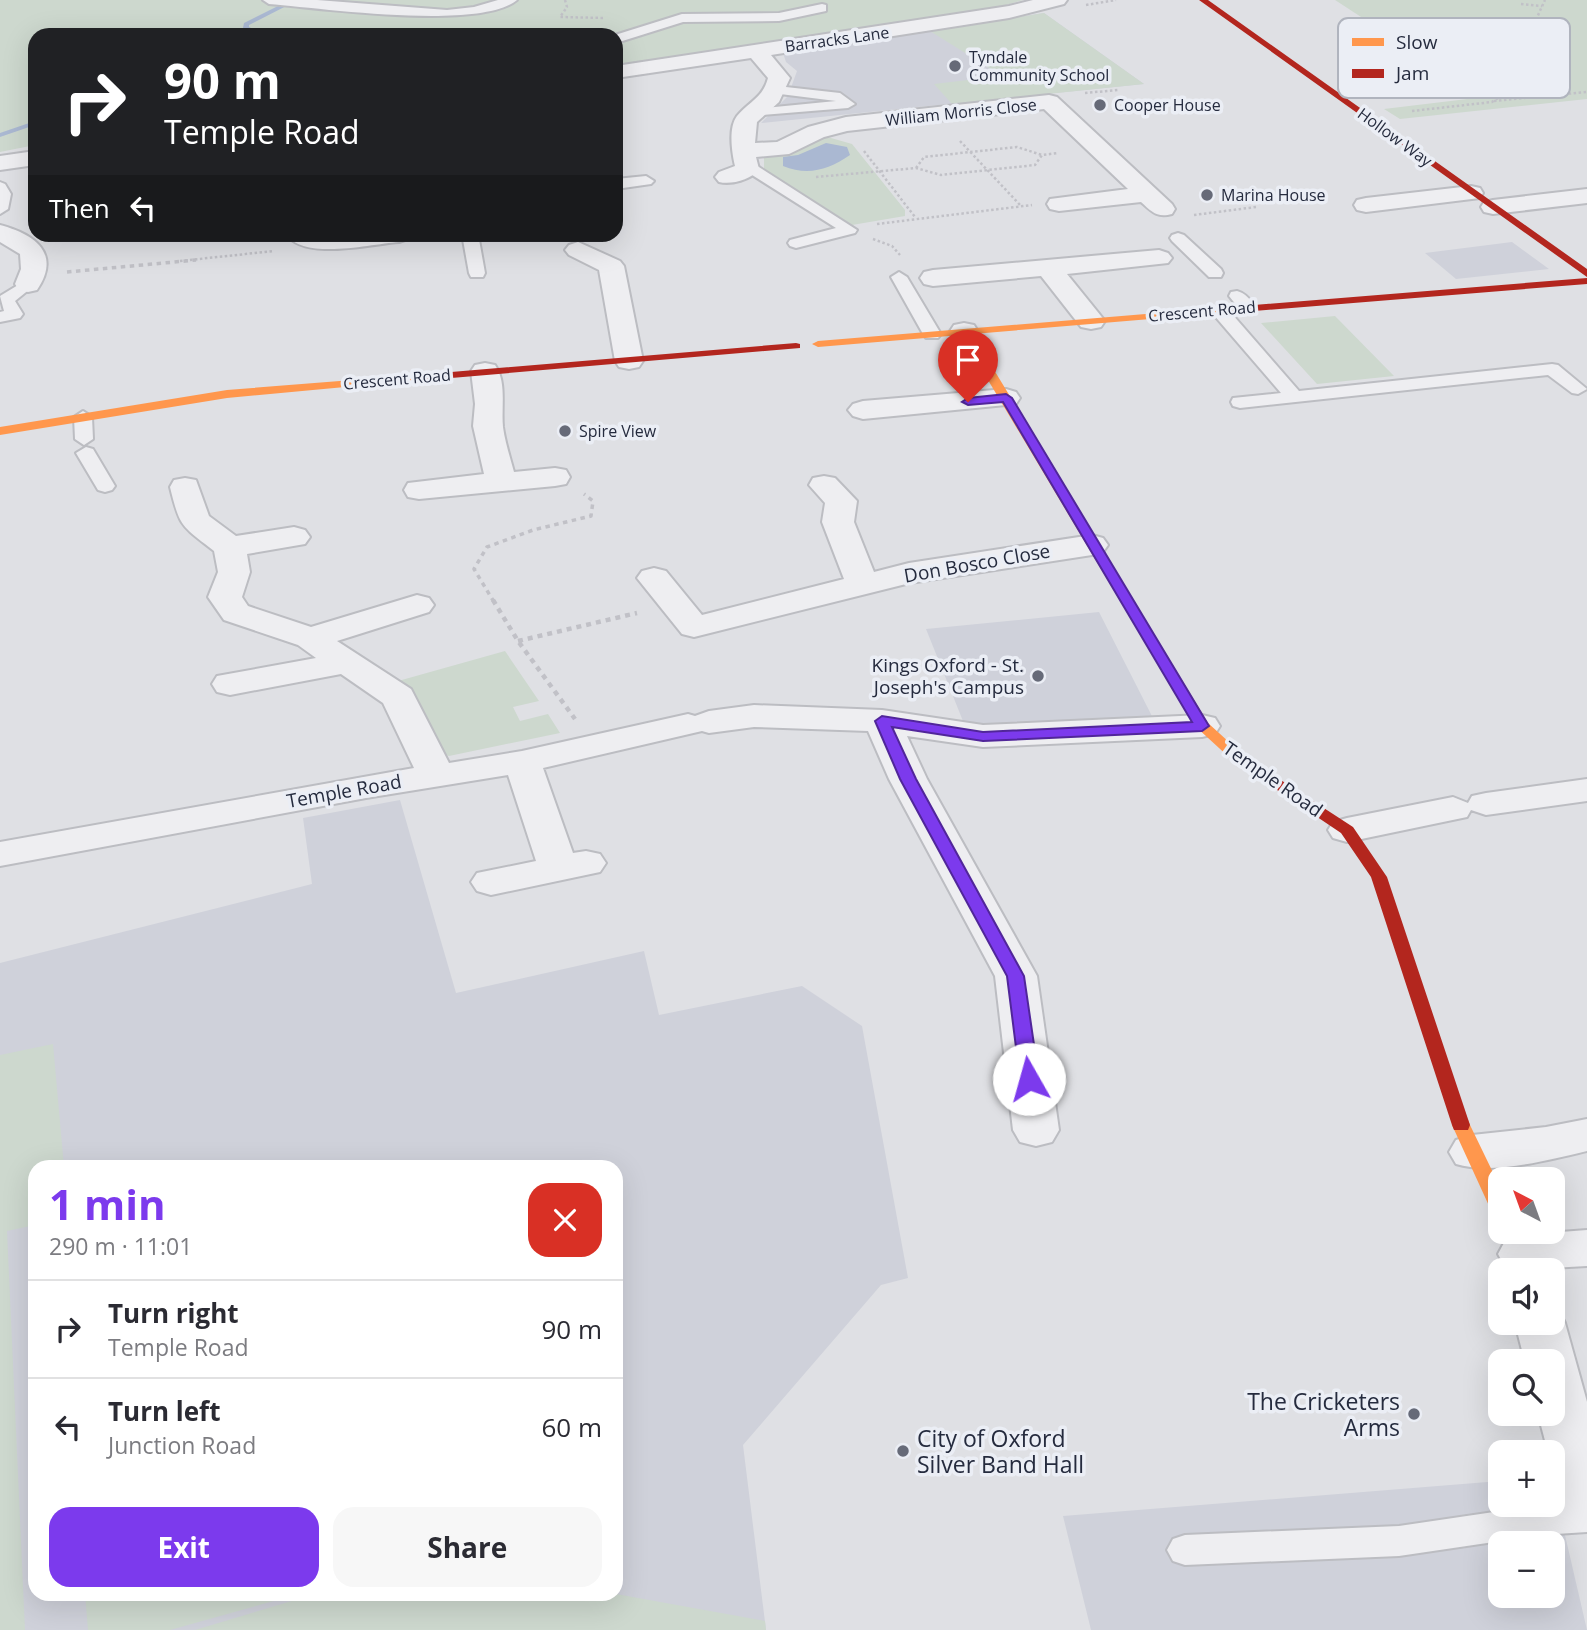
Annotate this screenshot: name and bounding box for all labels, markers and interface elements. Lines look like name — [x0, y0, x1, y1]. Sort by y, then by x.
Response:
legend — [1338, 18, 1570, 98]
street label: Barracks Lane — [783, 21, 891, 57]
text: Slow — [1396, 29, 1438, 55]
place label: Tyndale Community School — [969, 46, 1109, 86]
text: 90 m — [164, 47, 281, 113]
icon: right — [49, 56, 140, 147]
marker: Tyndale Community School — [947, 58, 963, 74]
text: Jam — [1394, 60, 1429, 86]
street label: William Morris Close — [884, 93, 1038, 131]
place label: Cooper House — [1114, 94, 1221, 116]
marker: Cooper House — [1092, 97, 1108, 113]
street label: Hollow Way — [1353, 102, 1438, 172]
text: Temple Road — [164, 110, 360, 153]
place label: Marina House — [1221, 184, 1326, 206]
marker: Marina House — [1199, 187, 1215, 203]
icon: left — [124, 189, 162, 227]
text: Then — [49, 190, 110, 226]
street label: Crescent Road — [1147, 295, 1257, 327]
pin — [938, 330, 998, 402]
icon: arrive — [949, 341, 987, 379]
street label: Crescent Road — [342, 363, 452, 395]
place label: Spire View — [579, 420, 657, 442]
marker: Spire View — [557, 423, 573, 439]
street label: Don Bosco Close — [902, 537, 1052, 589]
place label: Kings Oxford - St. Joseph's Campus — [872, 652, 1024, 700]
marker: Kings Oxford - St. Joseph's Campus — [1030, 668, 1046, 684]
street label: Temple Road — [1218, 735, 1328, 823]
street label: Temple Road — [285, 768, 403, 814]
position arrow — [992, 1042, 1066, 1116]
north arrow — [1488, 1167, 1564, 1244]
map controls — [1488, 1167, 1565, 1608]
text: 1 min — [49, 1175, 166, 1232]
button: close — [528, 1183, 602, 1257]
text: 290 m · 11:01 — [49, 1230, 192, 1262]
button: sound — [1488, 1258, 1565, 1335]
text: Turn right — [108, 1295, 239, 1331]
icon: right — [49, 1310, 87, 1348]
text: 90 m — [541, 1311, 602, 1347]
text: Temple Road — [108, 1331, 249, 1363]
button: search — [1488, 1349, 1565, 1426]
place label: The Cricketers Arms — [1247, 1385, 1400, 1443]
text: Turn left — [108, 1393, 220, 1429]
marker: The Cricketers Arms — [1406, 1406, 1422, 1422]
icon: left — [49, 1408, 87, 1446]
text: 60 m — [541, 1409, 602, 1445]
place label: City of Oxford Silver Band Hall — [917, 1422, 1084, 1480]
text: Junction Road — [108, 1429, 256, 1461]
button: + — [1488, 1440, 1565, 1517]
marker: City of Oxford Silver Band Hall — [895, 1443, 911, 1459]
button: Exit — [49, 1507, 319, 1587]
button: Share — [333, 1507, 602, 1587]
button: − — [1488, 1531, 1565, 1608]

